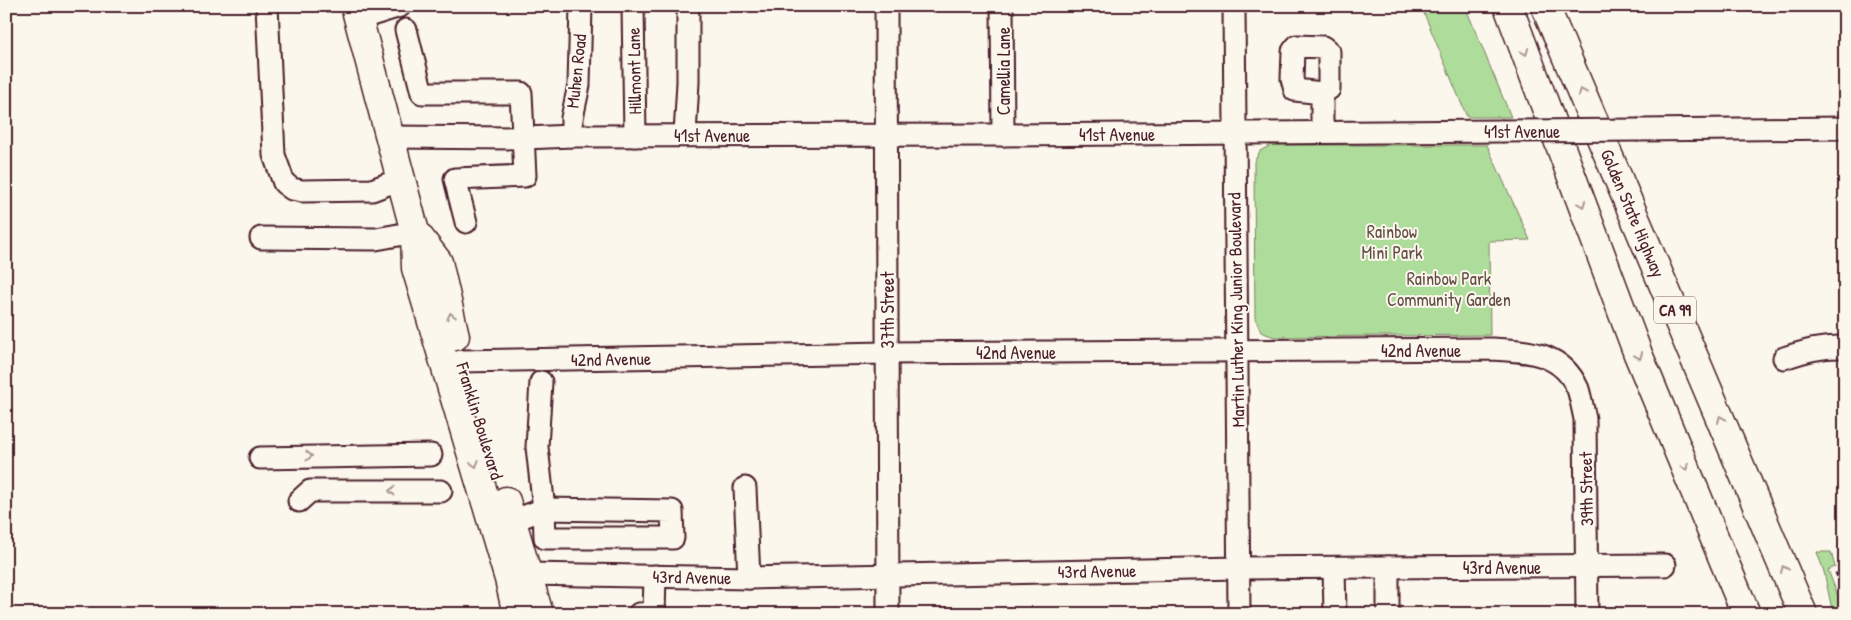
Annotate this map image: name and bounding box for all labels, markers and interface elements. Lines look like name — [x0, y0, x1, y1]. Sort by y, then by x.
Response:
street label: Hillmont Lane — [621, 27, 647, 115]
street label: Camellia Lane — [991, 27, 1016, 115]
street label: Muhen Road — [560, 33, 592, 109]
one-way arrow — [1519, 47, 1529, 56]
one-way arrow — [1578, 89, 1588, 97]
street label: 41st Avenue — [1484, 119, 1560, 144]
street label: 41st Avenue — [1079, 122, 1155, 147]
street label: 41st Avenue — [674, 123, 750, 148]
street label: Golden State Highway — [1595, 145, 1671, 281]
street label: Martin Luther King Junior Boulevard — [1221, 192, 1251, 428]
one-way arrow — [1576, 199, 1586, 208]
park label: Rainbow Mini Park — [1361, 219, 1423, 265]
park label: Rainbow Park Community Garden — [1387, 266, 1511, 312]
street label: 37th Street — [875, 271, 900, 348]
road number: CA 99 — [1654, 296, 1696, 324]
one-way arrow — [446, 311, 457, 320]
street label: 42nd Avenue — [1381, 338, 1461, 363]
street label: 42nd Avenue — [976, 340, 1056, 365]
street label: 42nd Avenue — [571, 346, 651, 372]
one-way arrow — [1633, 351, 1644, 360]
street label: Franklin Boulevard — [450, 358, 510, 483]
one-way arrow — [1717, 415, 1727, 424]
one-way arrow — [306, 451, 313, 461]
street label: 39th Street — [1573, 451, 1599, 526]
one-way arrow — [470, 459, 480, 468]
one-way arrow — [1679, 462, 1689, 471]
one-way arrow — [388, 486, 396, 496]
street label: 43rd Avenue — [1463, 555, 1541, 580]
street label: 43rd Avenue — [1058, 558, 1136, 584]
street label: 43rd Avenue — [653, 564, 731, 590]
one-way arrow — [1780, 565, 1791, 574]

